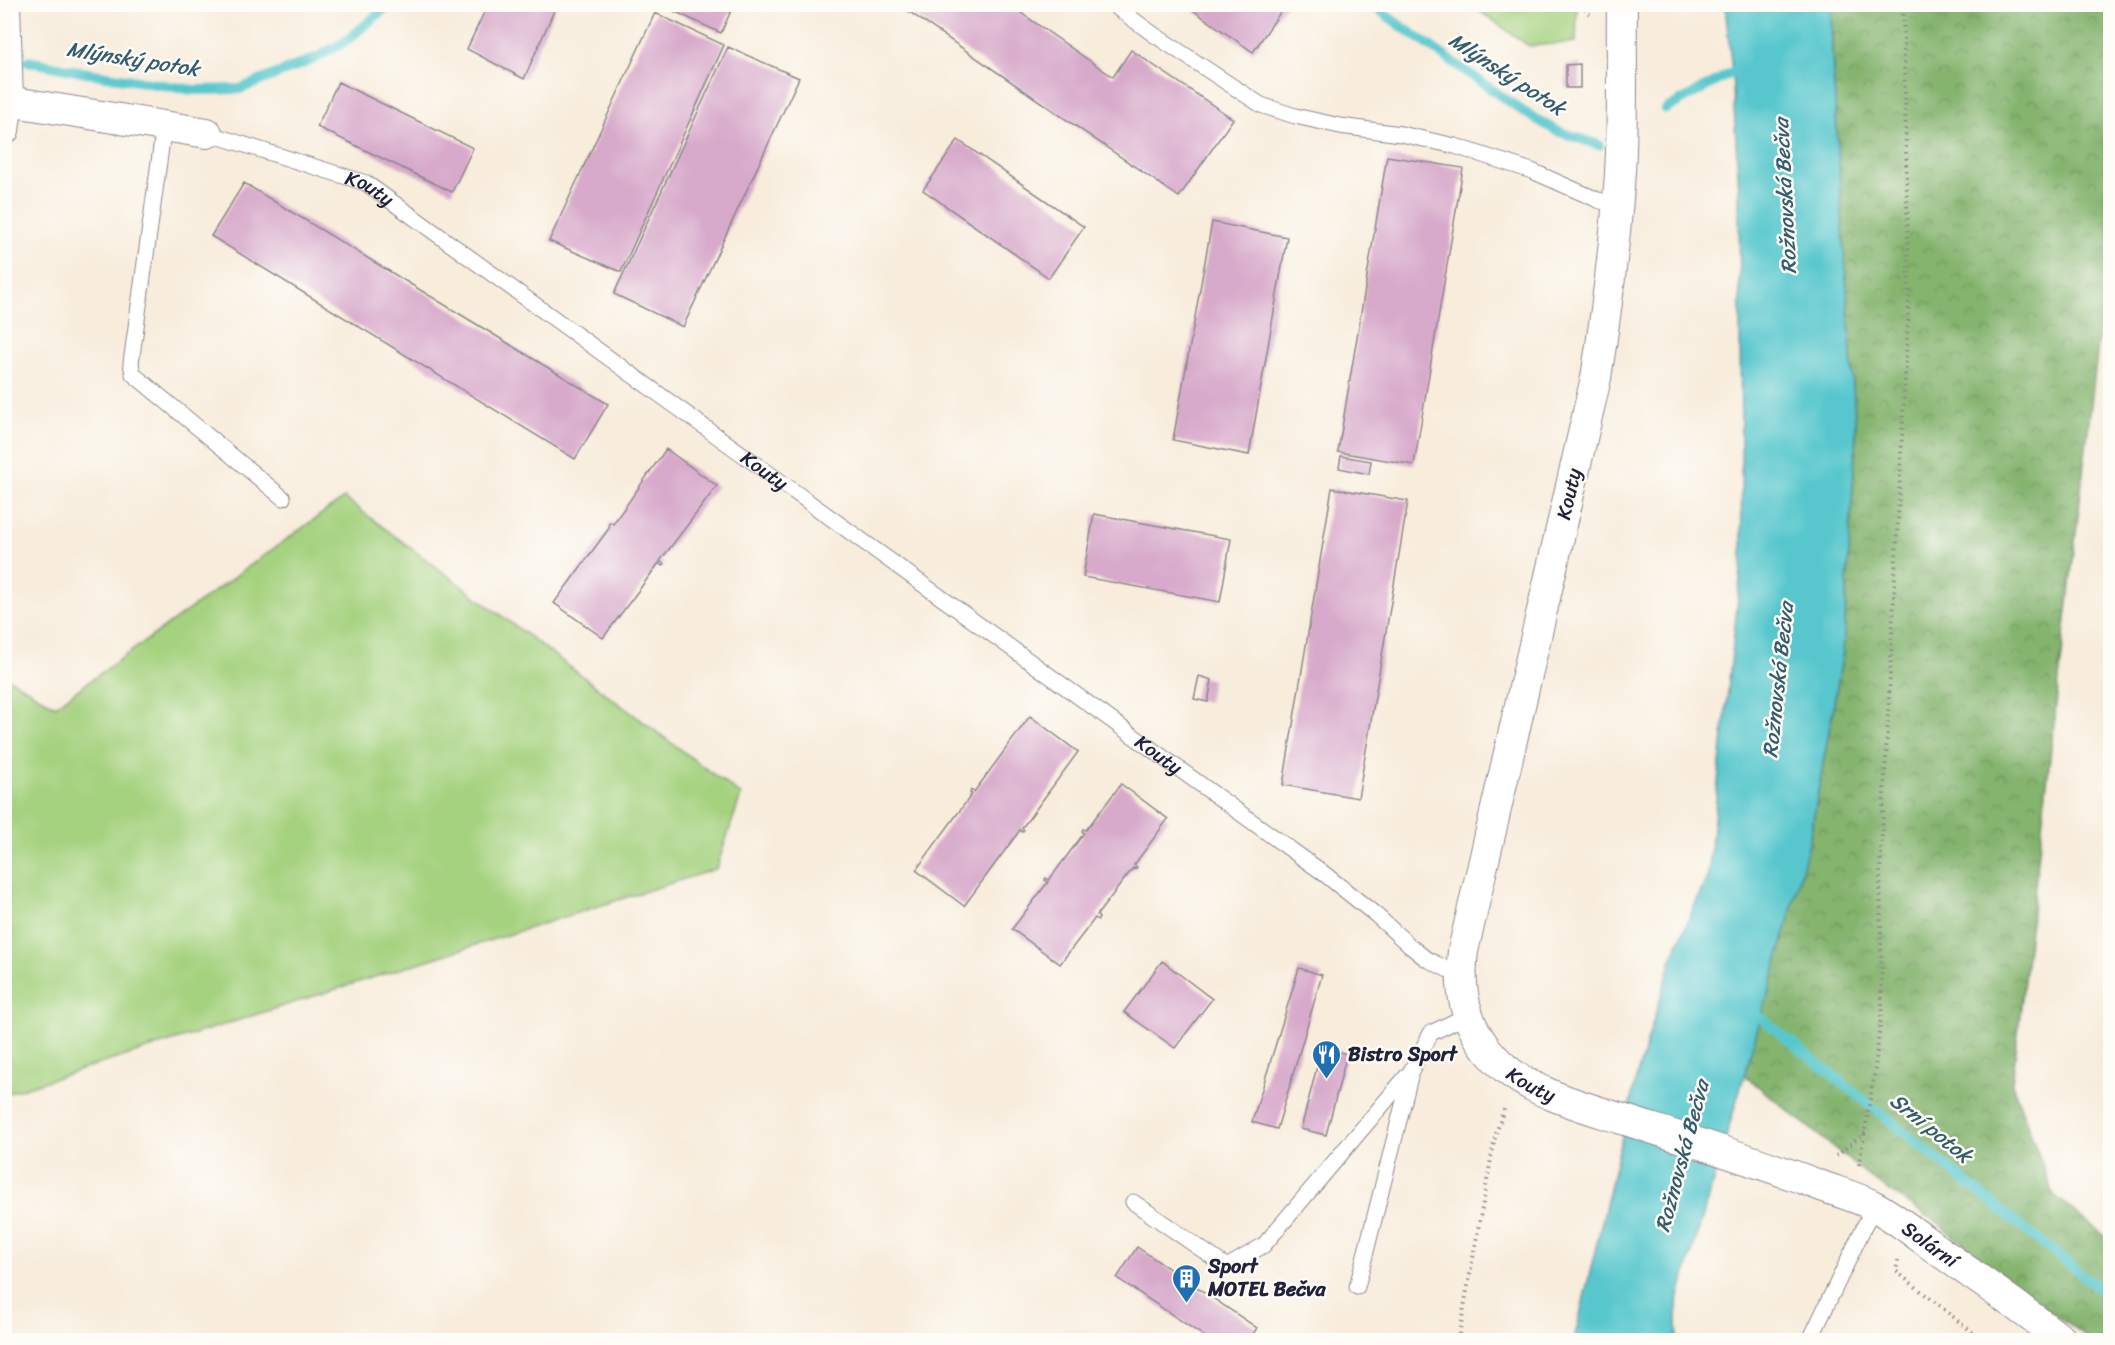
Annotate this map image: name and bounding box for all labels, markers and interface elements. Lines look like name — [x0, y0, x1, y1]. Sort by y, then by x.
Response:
water label: Mlýnský potok — [1441, 22, 1576, 128]
water label: Mlýnský potok — [64, 30, 205, 89]
water label: Rožnovská Bečva — [1762, 115, 1808, 275]
street label: Kouty — [341, 160, 402, 216]
street label: Kouty — [733, 441, 796, 500]
street label: Kouty — [1546, 464, 1592, 523]
water label: Rožnovská Bečva — [1751, 598, 1805, 759]
street label: Kouty — [1127, 725, 1191, 784]
place label: Bistro Sport — [1348, 1037, 1459, 1072]
restaurant icon: Bistro Sport — [1311, 1038, 1343, 1080]
street label: Kouty — [1499, 1057, 1562, 1113]
water label: Rožnovská Bečva — [1643, 1074, 1721, 1236]
water label: Srní potok — [1881, 1083, 1983, 1175]
street label: Solární — [1894, 1211, 1968, 1278]
place label: Sport MOTEL Bečva — [1207, 1249, 1327, 1307]
building icon: Sport MOTEL Bečva — [1171, 1262, 1203, 1304]

